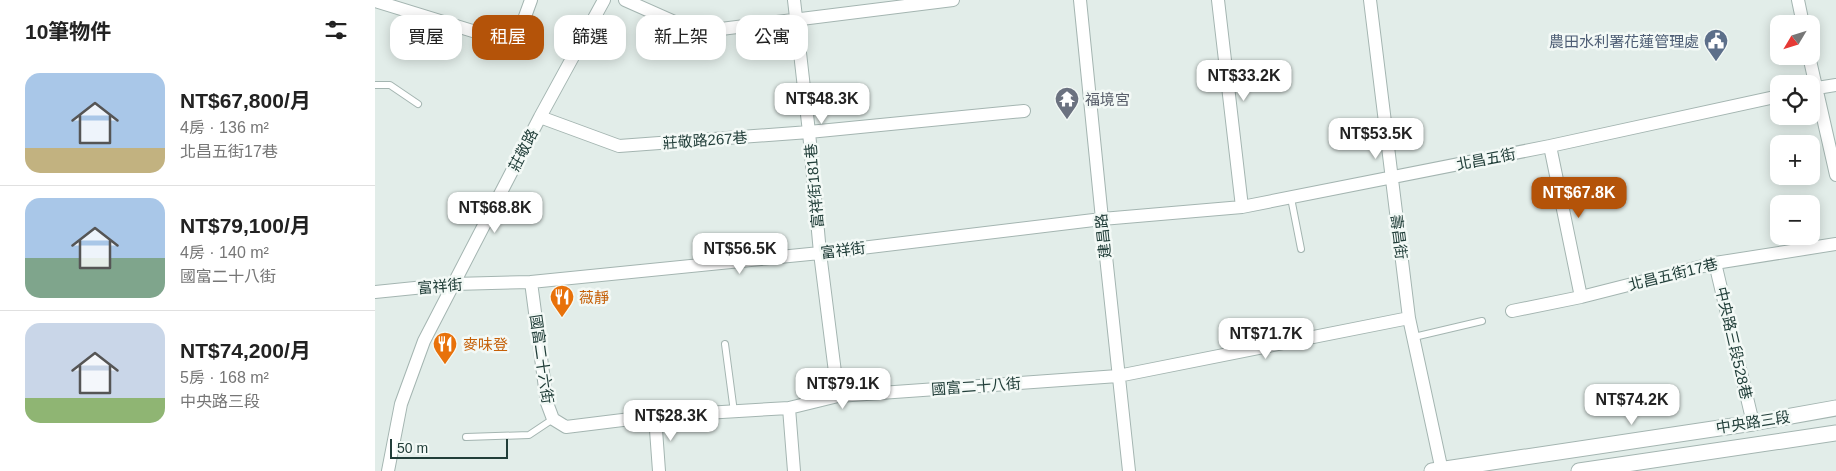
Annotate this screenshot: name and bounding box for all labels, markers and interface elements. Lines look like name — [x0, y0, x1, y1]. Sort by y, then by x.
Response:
chip: 買屋 — [390, 15, 462, 60]
chip: 租屋 — [472, 15, 544, 60]
chip: 篩選 — [554, 15, 626, 60]
chip: 新上架 — [636, 15, 726, 60]
chip: 公寓 — [736, 15, 808, 60]
north arrow — [1770, 15, 1820, 65]
map controls — [1770, 15, 1820, 245]
icon: filters — [322, 16, 350, 44]
text: 10筆物件 — [25, 20, 111, 43]
public building icon: 農田水利署花蓮管理處 — [1703, 28, 1729, 62]
place label: 農田水利署花蓮管理處 — [1549, 33, 1699, 50]
pin: NT$33.2K — [1192, 59, 1296, 102]
text: NT$33.2K — [1208, 67, 1280, 84]
button: locate — [1770, 75, 1820, 125]
pin: NT$48.3K — [770, 82, 874, 125]
temple icon: 福境宮 — [1054, 86, 1080, 120]
text: NT$67,800/月 — [180, 89, 311, 112]
text: NT$48.3K — [786, 90, 858, 107]
place label: 福境宮 — [1085, 91, 1130, 108]
icon: home — [65, 93, 125, 153]
pin: NT$53.5K — [1324, 118, 1428, 160]
text: 4房 · 136 m² — [180, 119, 269, 136]
text: NT$53.5K — [1340, 125, 1412, 142]
street label: 莊敬路 — [505, 126, 541, 174]
street label: 莊敬路267巷 — [662, 129, 748, 151]
button: + — [1770, 135, 1820, 185]
text: 北昌五街17巷 — [180, 143, 278, 160]
street label: 富祥街181巷 — [802, 143, 826, 229]
street label: 北昌五街 — [1455, 145, 1517, 173]
pin: NT$67.8K — [1527, 176, 1631, 219]
text: NT$67.8K — [1543, 184, 1615, 201]
pin: NT$68.8K — [443, 192, 547, 234]
button: − — [1770, 195, 1820, 245]
text: NT$68.8K — [459, 199, 531, 216]
street label: 建昌路 — [1092, 213, 1114, 259]
text: NT$79,100/月 — [180, 214, 311, 237]
street label: 壽昌街 — [1388, 214, 1410, 260]
icon: home — [65, 218, 125, 278]
pin: NT$56.5K — [688, 232, 792, 275]
street label: 富祥街 — [820, 239, 866, 261]
text: NT$56.5K — [704, 240, 776, 257]
text: 4房 · 140 m² — [180, 244, 269, 261]
street label: 北昌五街17巷 — [1626, 255, 1720, 293]
text: 國富二十八街 — [180, 268, 276, 285]
street label: 富祥街 — [417, 276, 463, 296]
restaurant icon: 薇靜 — [549, 284, 575, 318]
street label: 中央路三段528巷 — [1713, 285, 1755, 401]
place label: 薇靜 — [579, 289, 609, 306]
street label: 國富二十六街 — [527, 313, 557, 405]
pin: NT$71.7K — [1214, 318, 1318, 360]
text: NT$71.7K — [1230, 325, 1302, 342]
restaurant icon: 麥味登 — [432, 331, 458, 365]
place label: 麥味登 — [463, 336, 508, 353]
text: NT$74,200/月 — [180, 339, 311, 362]
icon: home — [65, 343, 125, 403]
pin: NT$79.1K — [791, 368, 895, 410]
text: 5房 · 168 m² — [180, 369, 269, 386]
street label: 國富二十八街 — [931, 374, 1021, 398]
text: NT$79.1K — [807, 375, 879, 392]
pin: NT$74.2K — [1580, 384, 1684, 426]
text: NT$74.2K — [1596, 391, 1668, 408]
text: 中央路三段 — [180, 393, 260, 410]
pin: NT$28.3K — [619, 400, 723, 442]
text: NT$28.3K — [635, 407, 707, 424]
street label: 中央路三段 — [1715, 408, 1791, 436]
scale bar — [390, 436, 507, 459]
text: 50 m — [397, 440, 428, 456]

